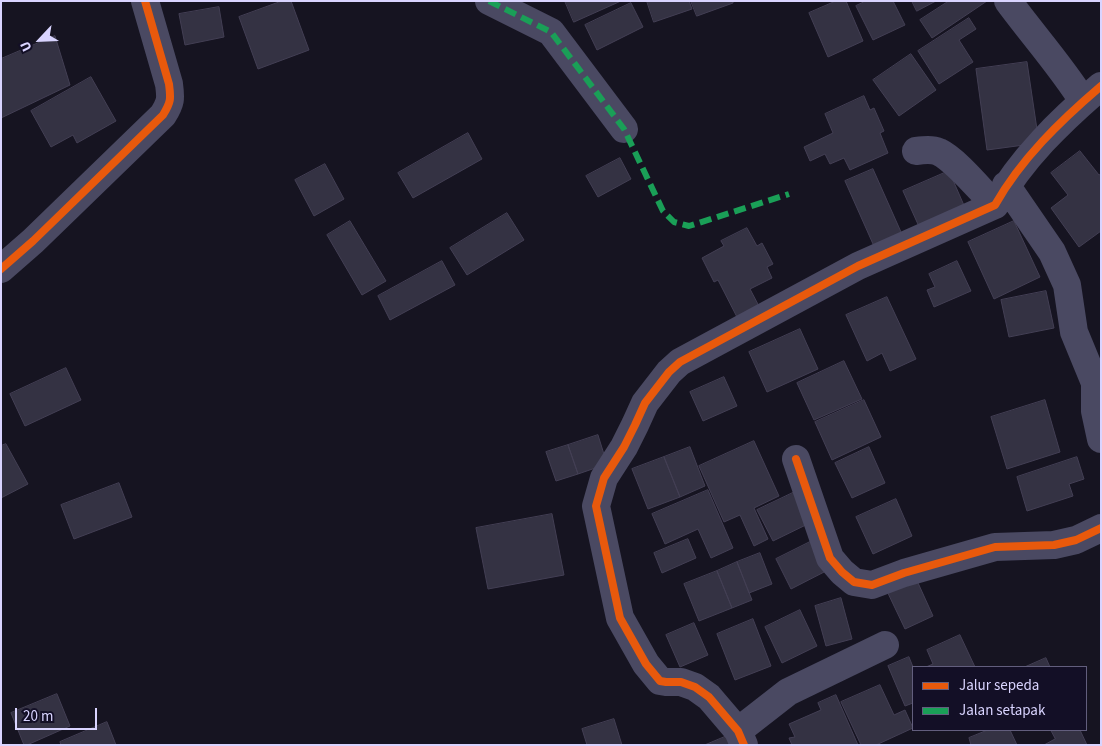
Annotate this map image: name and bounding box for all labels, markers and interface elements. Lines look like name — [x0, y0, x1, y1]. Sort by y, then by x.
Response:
north arrow — [15, 15, 65, 65]
text: U — [15, 38, 37, 55]
legend — [912, 666, 1087, 731]
text: Jalur sepeda — [959, 675, 1039, 696]
scale bar — [18, 698, 100, 730]
text: Jalan setapak — [959, 700, 1045, 721]
text: 20 m — [23, 706, 53, 727]

